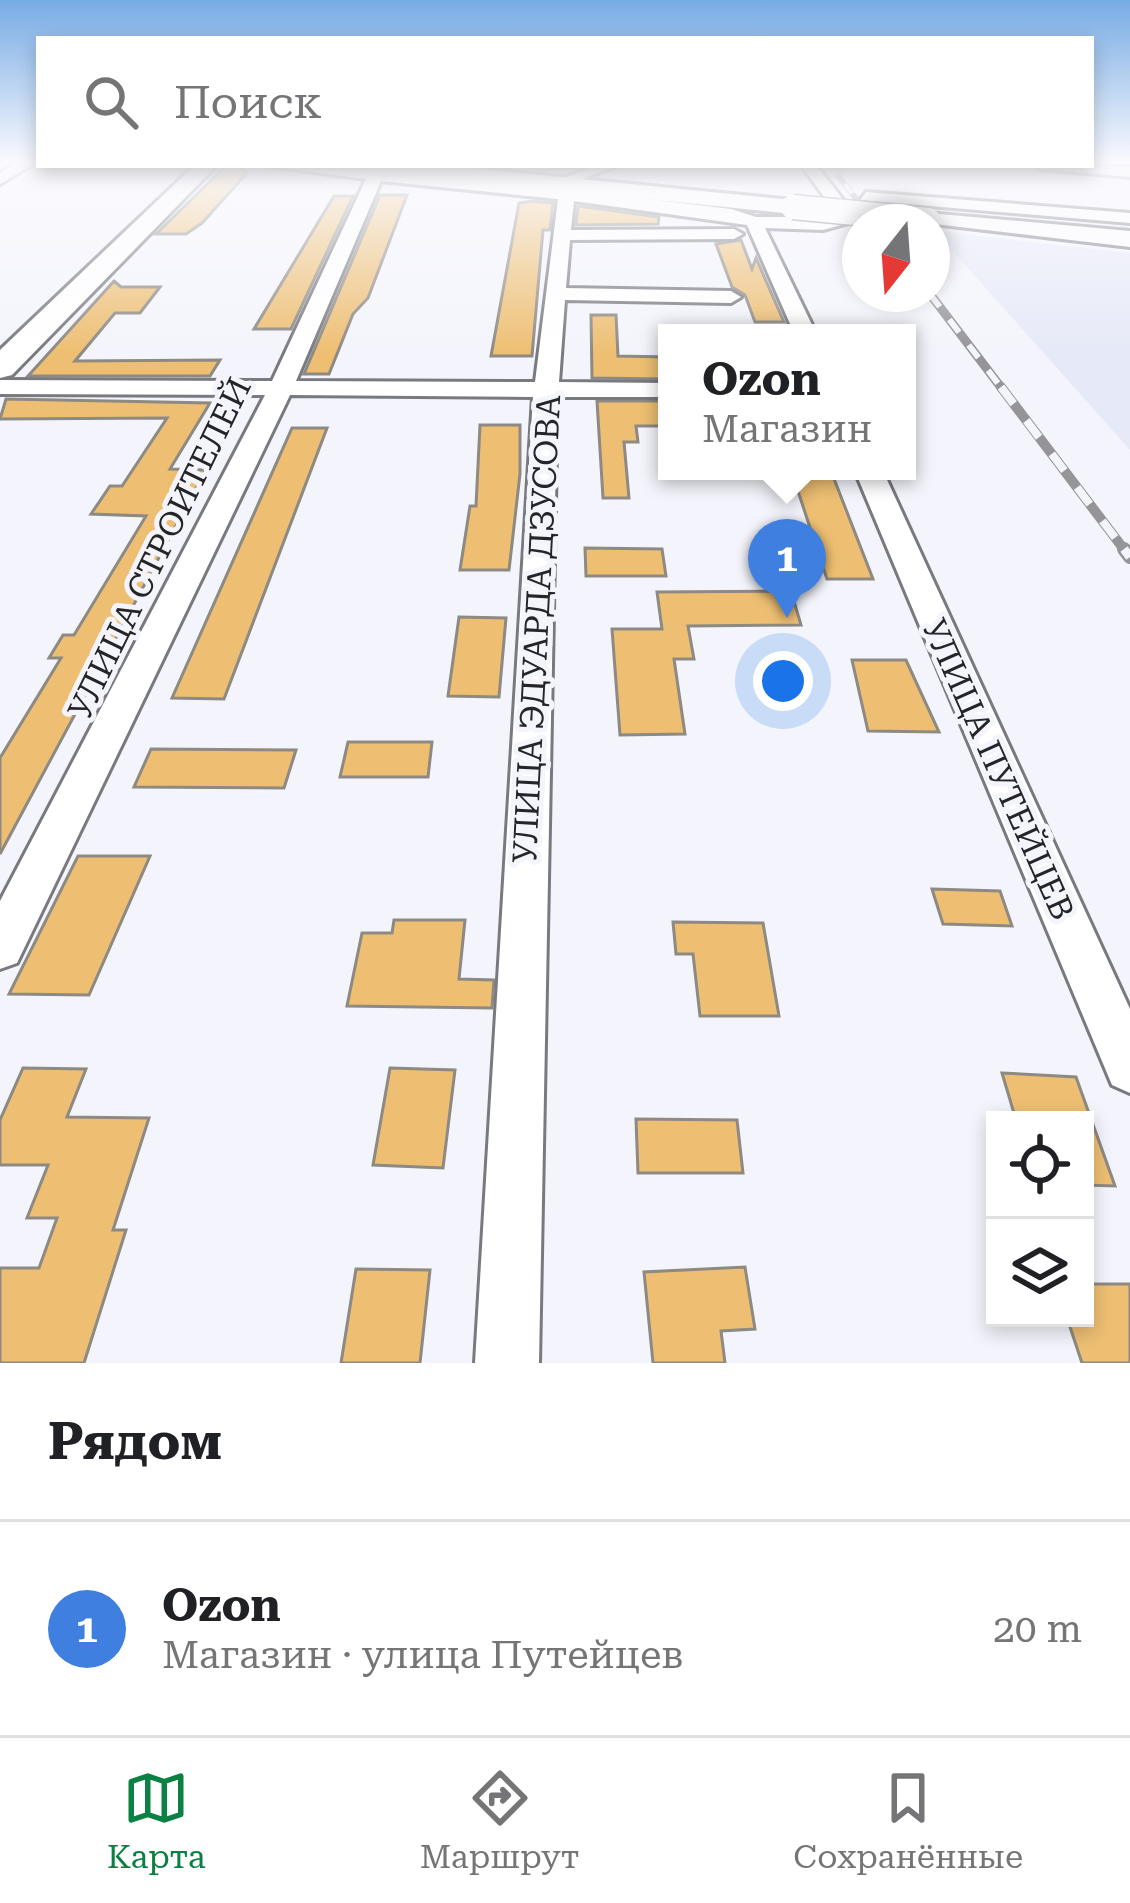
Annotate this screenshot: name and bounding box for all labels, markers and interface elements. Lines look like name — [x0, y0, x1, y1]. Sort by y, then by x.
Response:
search box — [36, 36, 1094, 168]
icon: search — [78, 69, 144, 135]
text: Поиск — [174, 76, 322, 129]
north arrow — [842, 204, 950, 312]
popup — [658, 324, 916, 480]
text: Ozon — [702, 353, 821, 406]
street label: УЛИЦА СТРОИТЕЛЕЙ — [60, 371, 259, 725]
street label: УЛИЦА ЭДУАРДА ДЗУСОВА — [505, 394, 568, 864]
text: Магазин — [702, 406, 872, 452]
pin: 1 — [748, 519, 826, 618]
street label: УЛИЦА ПУТЕЙЦЕВ — [915, 613, 1082, 926]
your location — [753, 651, 813, 711]
map controls — [986, 1111, 1094, 1327]
button: locate — [986, 1111, 1094, 1219]
button: layers — [986, 1219, 1094, 1327]
text: Рядом — [48, 1412, 222, 1471]
text: Ozon — [162, 1579, 281, 1632]
text: 1 — [76, 1606, 98, 1652]
text: 20 m — [993, 1606, 1082, 1652]
text: Магазин · улица Путейцев — [162, 1632, 684, 1678]
tab: Карта — [107, 1765, 206, 1876]
tab: Маршрут — [420, 1765, 579, 1876]
tab: Сохранённые — [793, 1765, 1023, 1876]

